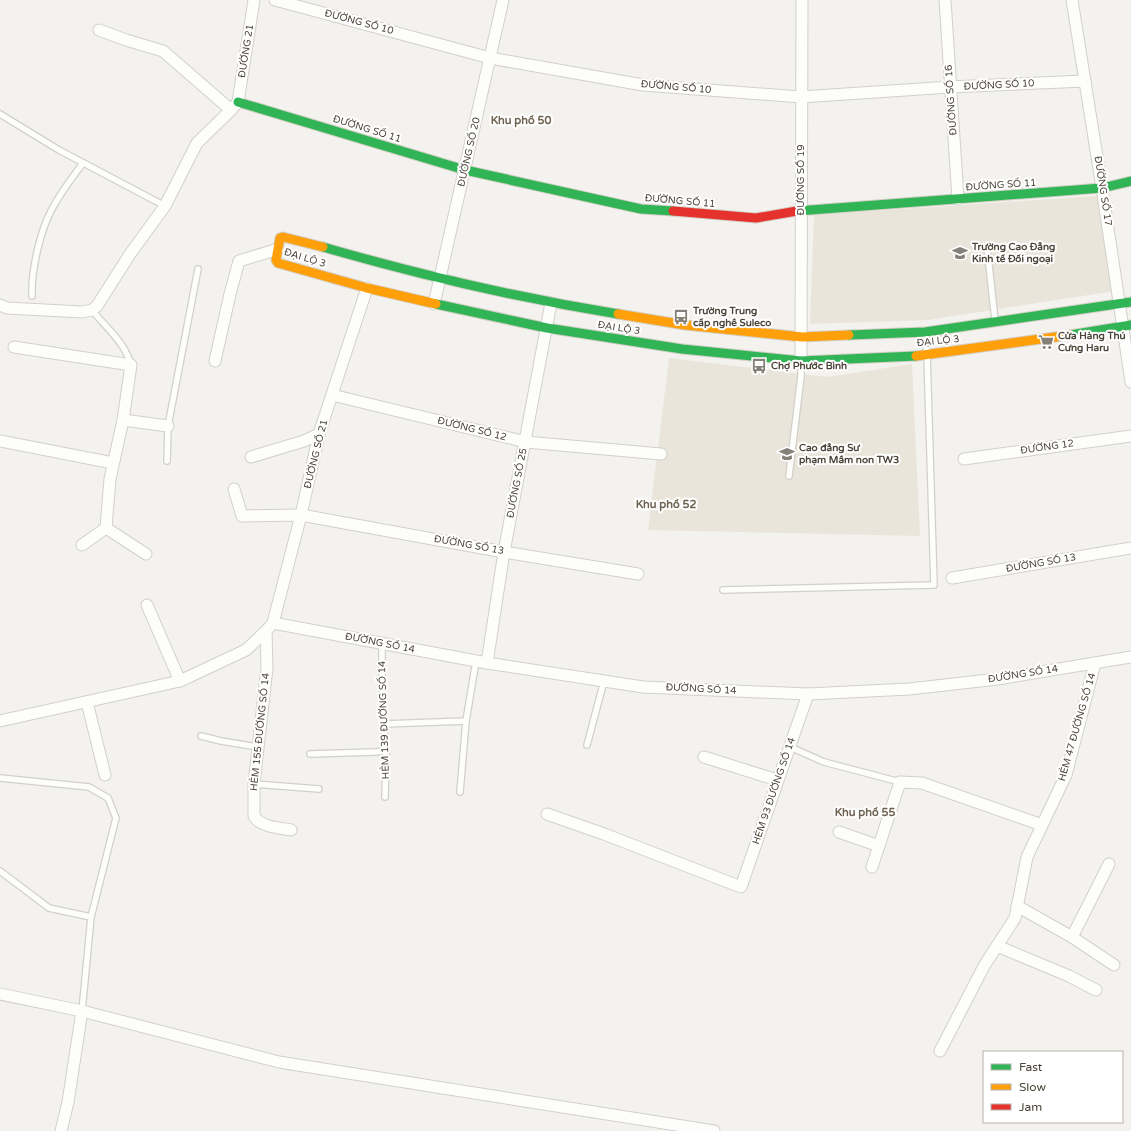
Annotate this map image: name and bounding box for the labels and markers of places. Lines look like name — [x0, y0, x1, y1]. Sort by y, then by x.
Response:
place label: Trường Cao Đẳng Kinh tế Đối ngoại — [971, 241, 1055, 265]
school or university icon: Trường Cao Đẳng Kinh tế Đối ngoại — [951, 244, 969, 262]
place label: Trường Trung cấp nghề Suleco — [692, 305, 771, 329]
bus stop icon: Trường Trung cấp nghề Suleco — [672, 308, 690, 326]
place label: Cửa Hàng Thú Cưng Haru — [1058, 330, 1126, 354]
supermarket icon: Cửa Hàng Thú Cưng Haru — [1037, 333, 1055, 351]
bus stop icon: Chợ Phước Bình — [750, 357, 768, 375]
place label: Chợ Phước Bình — [771, 360, 847, 372]
place label: Cao đẳng Sư phạm Mầm non TW3 — [799, 442, 899, 466]
school or university icon: Cao đẳng Sư phạm Mầm non TW3 — [778, 445, 796, 463]

